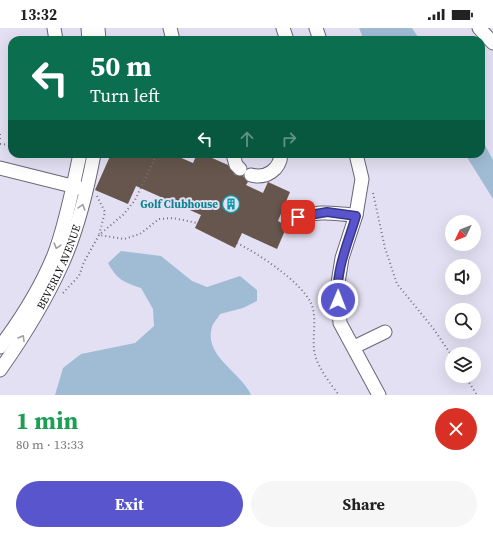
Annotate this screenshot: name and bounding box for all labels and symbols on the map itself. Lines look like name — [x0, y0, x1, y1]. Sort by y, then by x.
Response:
building icon: Golf Clubhouse — [221, 194, 241, 214]
place label: Golf Clubhouse — [140, 197, 218, 212]
pin — [281, 200, 315, 234]
one-way arrow — [77, 204, 86, 211]
north arrow — [445, 215, 481, 251]
street label: BEVERLY AVENUE — [33, 222, 84, 312]
one-way arrow — [53, 243, 61, 249]
position arrow — [317, 279, 359, 321]
one-way arrow — [18, 335, 25, 342]

